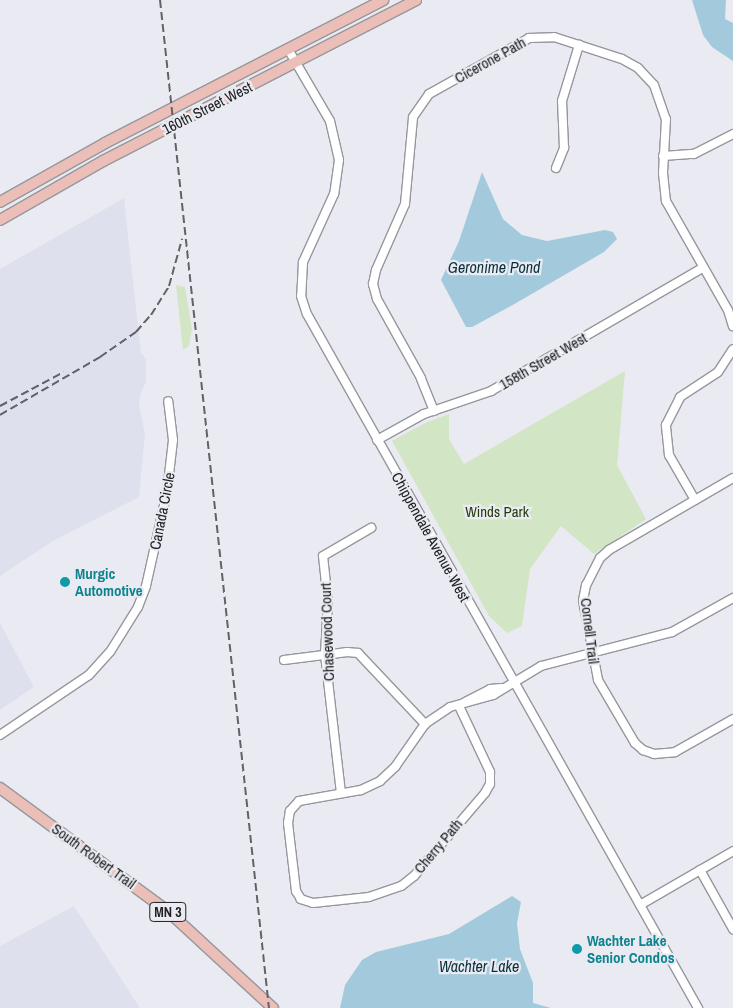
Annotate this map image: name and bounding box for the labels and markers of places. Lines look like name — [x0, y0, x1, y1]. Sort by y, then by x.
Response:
place label: Murgic Automotive — [75, 564, 143, 599]
marker: Murgic Automotive — [59, 576, 71, 588]
place label: Wachter Lake Senior Condos — [587, 931, 674, 966]
marker: Wachter Lake Senior Condos — [571, 943, 583, 955]

